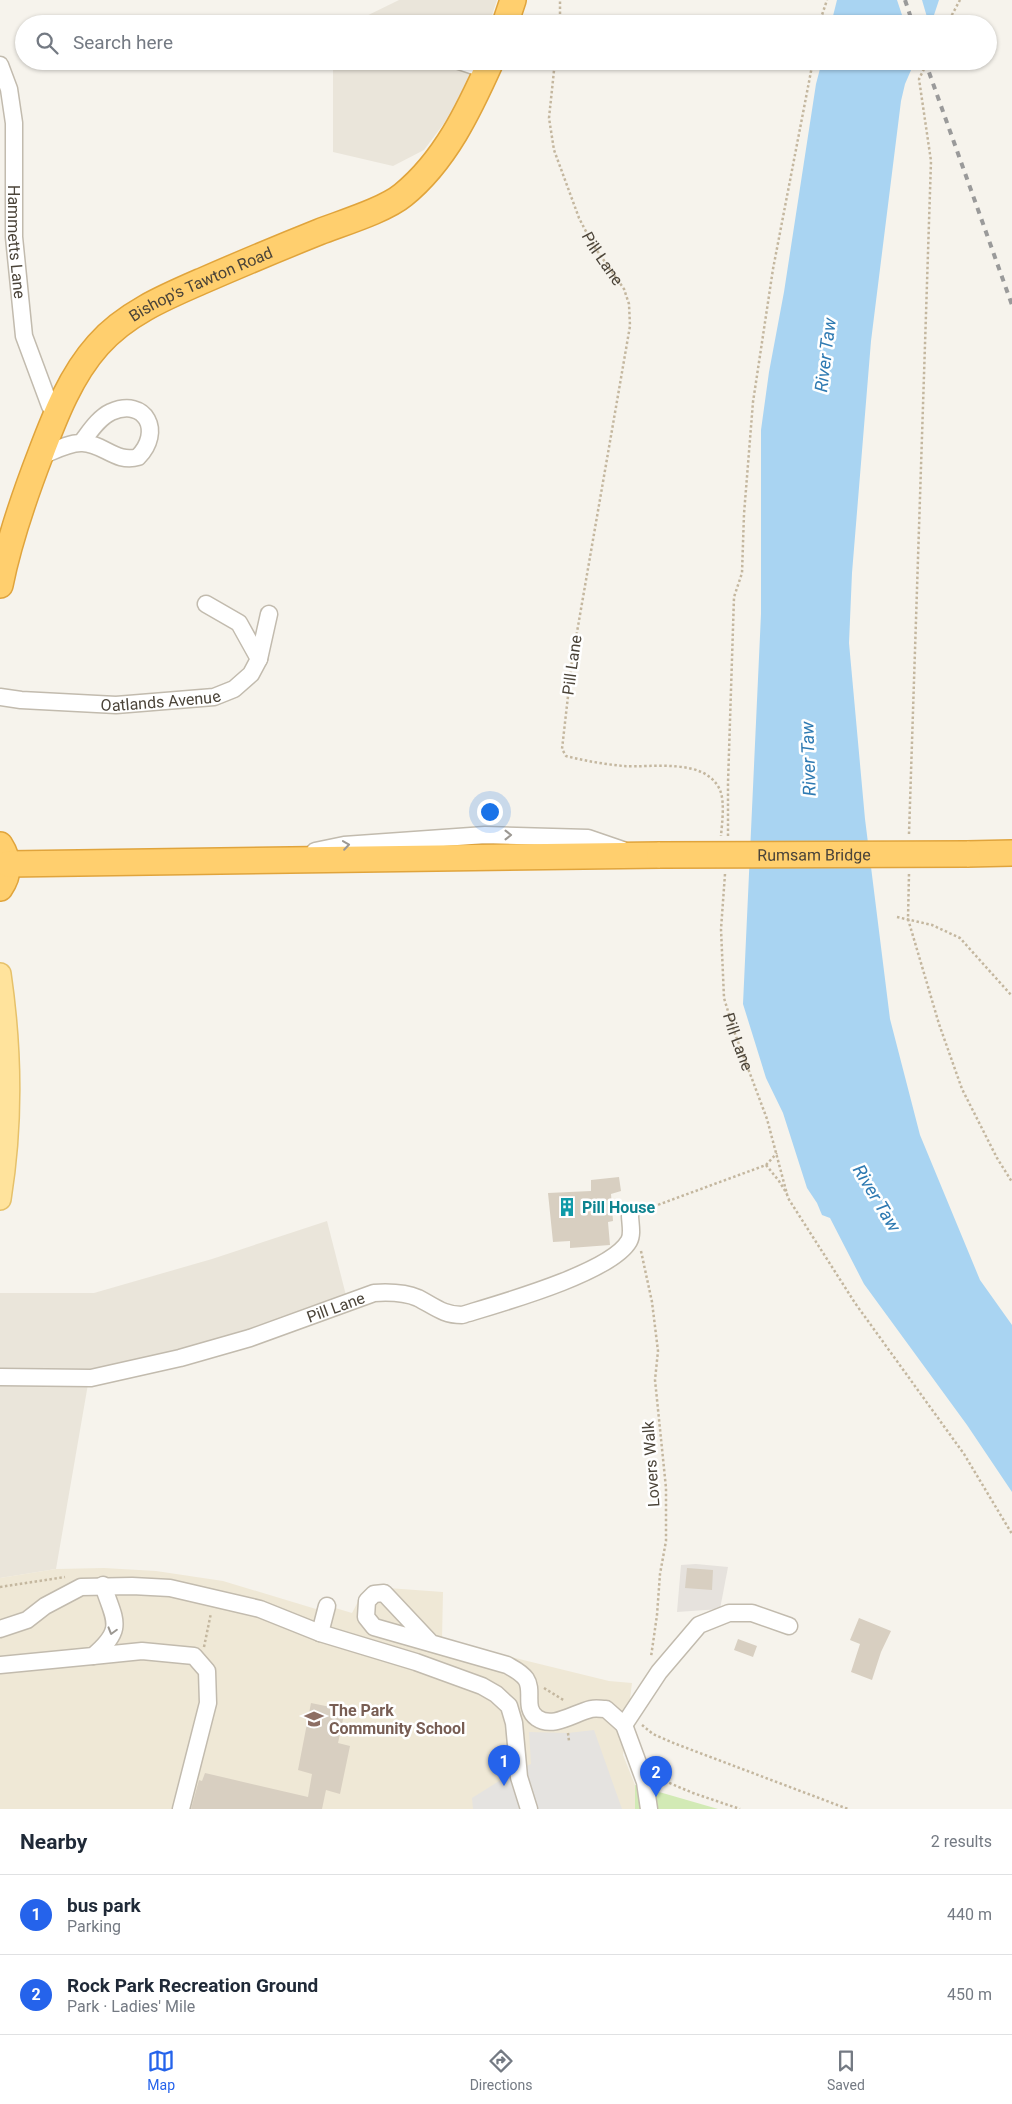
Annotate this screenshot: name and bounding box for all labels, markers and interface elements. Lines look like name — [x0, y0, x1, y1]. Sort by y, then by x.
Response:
search box — [15, 15, 997, 70]
icon: search — [33, 29, 61, 57]
text: Search here — [73, 31, 173, 54]
street label: Hammetts Lane — [4, 185, 30, 300]
street label: Pill Lane — [578, 228, 628, 289]
street label: Bishop's Tawton Road — [125, 243, 275, 325]
water label: River Taw — [810, 316, 840, 393]
street label: Pill Lane — [558, 634, 586, 696]
street label: Oatlands Avenue — [100, 686, 223, 715]
water label: River Taw — [796, 720, 820, 797]
your location — [477, 799, 503, 825]
one-way arrow — [504, 830, 512, 840]
one-way arrow — [342, 840, 350, 851]
street label: Rumsam Bridge — [757, 845, 871, 864]
street label: Pill Lane — [719, 1010, 757, 1073]
water label: River Taw — [849, 1161, 906, 1236]
building icon: Pill House — [556, 1196, 578, 1218]
place label: Pill House — [582, 1198, 656, 1217]
street label: Pill Lane — [304, 1288, 367, 1326]
street label: Lovers Walk — [638, 1420, 663, 1508]
one-way arrow — [108, 1627, 118, 1635]
place label: The Park Community School — [329, 1701, 465, 1738]
school or university icon: The Park Community School — [303, 1708, 325, 1730]
pin: 1 — [488, 1745, 520, 1786]
pin: 2 — [640, 1756, 672, 1797]
text: Nearby — [20, 1830, 87, 1854]
text: 2 results — [931, 1832, 992, 1851]
text: bus park — [67, 1894, 141, 1917]
text: 1 — [31, 1905, 41, 1924]
text: 440 m — [947, 1905, 992, 1924]
text: Parking — [67, 1917, 121, 1936]
text: Rock Park Recreation Ground — [67, 1974, 318, 1997]
text: 2 — [31, 1985, 41, 2004]
text: 450 m — [947, 1985, 992, 2004]
text: Park · Ladies' Mile — [67, 1997, 195, 2016]
tab: Map — [147, 2047, 175, 2093]
tab: Directions — [470, 2047, 533, 2093]
tab: Saved — [827, 2047, 865, 2093]

